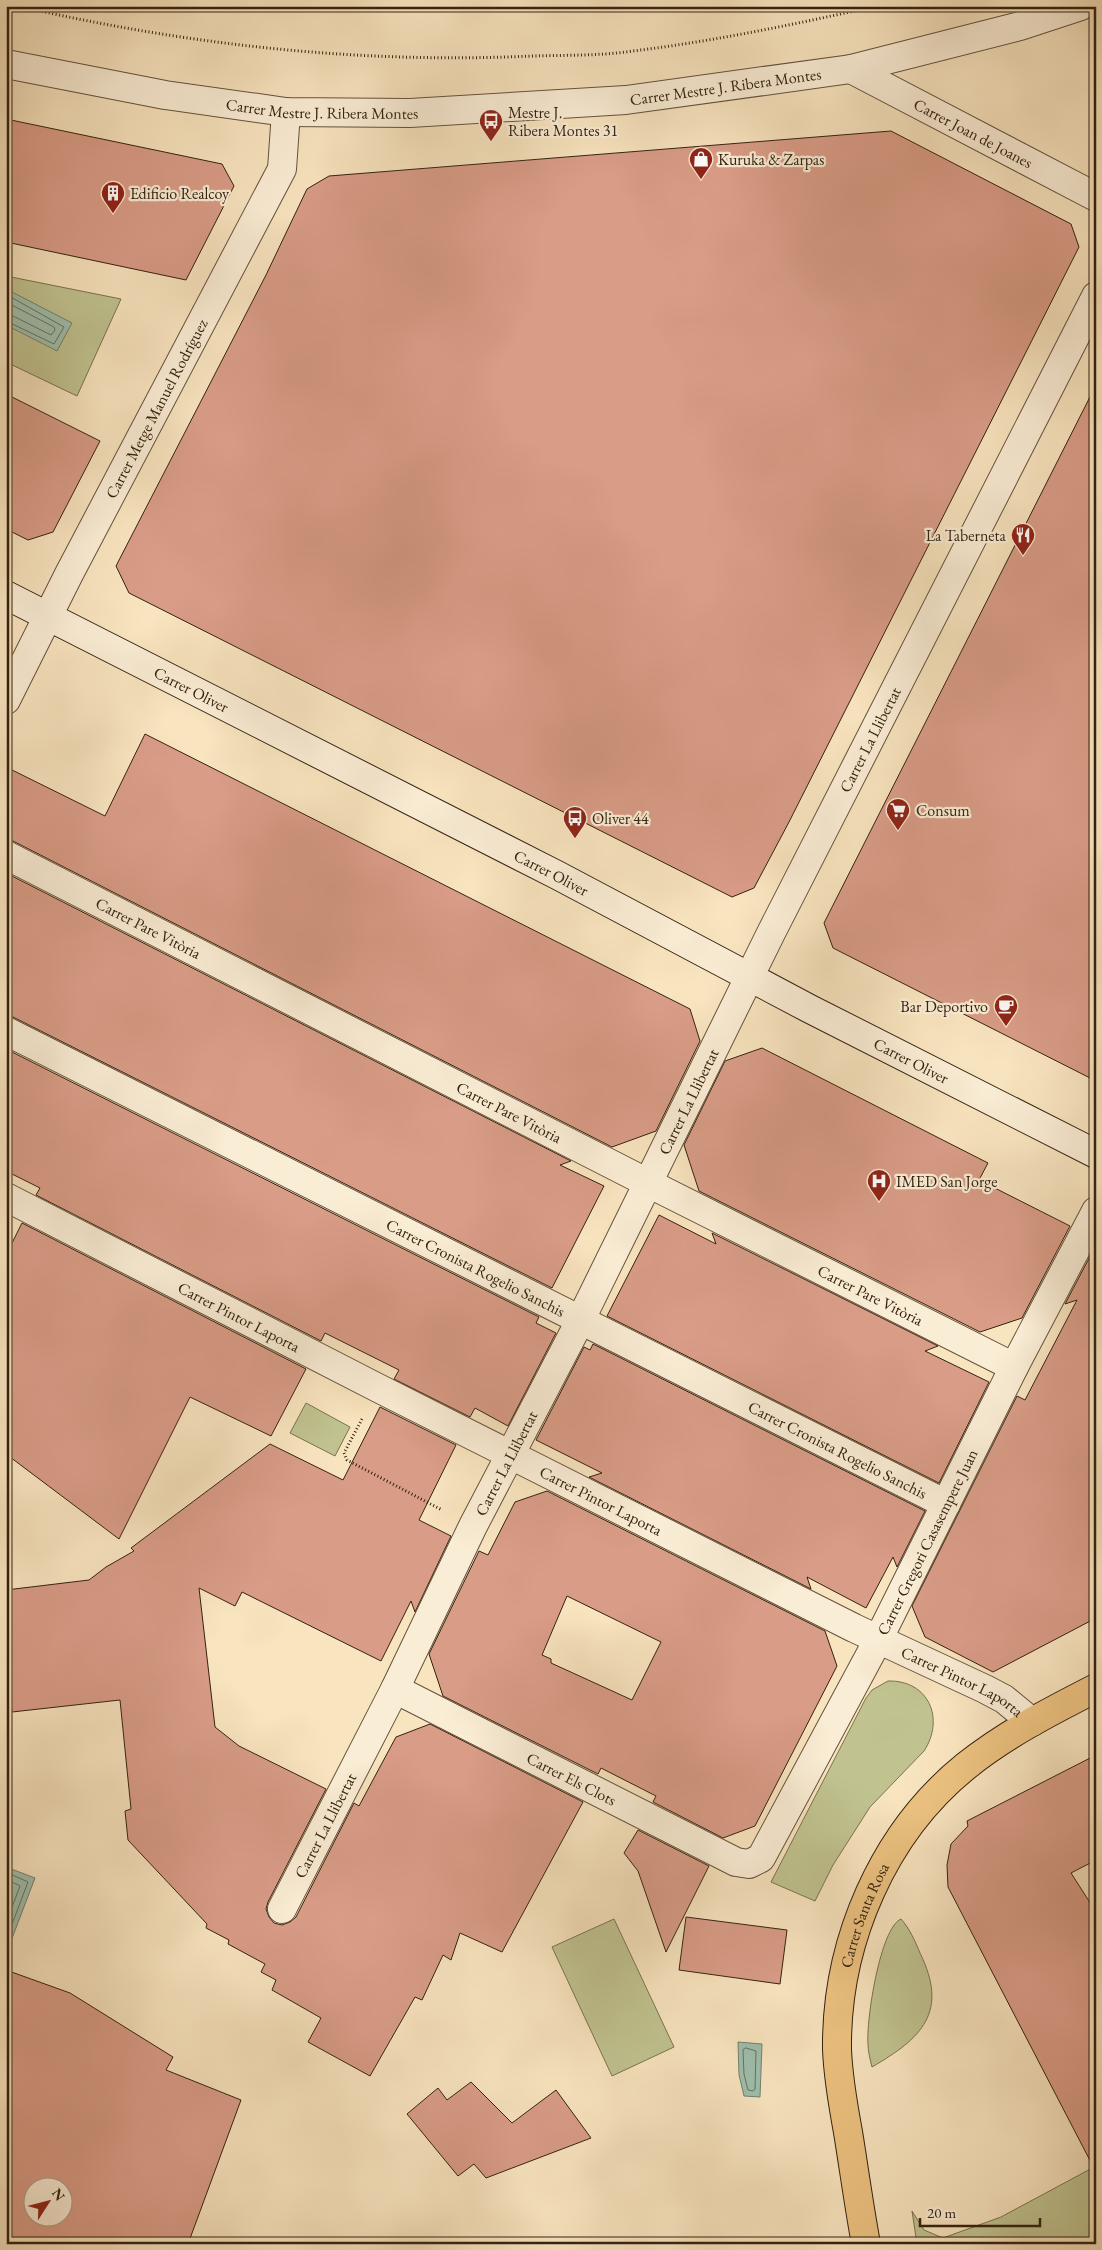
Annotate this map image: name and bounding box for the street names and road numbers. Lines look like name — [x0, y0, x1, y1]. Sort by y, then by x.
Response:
street label: Carrer Mestre J. Ribera Montes — [629, 63, 822, 110]
street label: Carrer Mestre J. Ribera Montes — [225, 94, 419, 124]
street label: Carrer Joan de Joanes — [910, 94, 1036, 173]
street label: Carrer Metge Manuel Rodríguez — [101, 315, 212, 502]
street label: Carrer Oliver — [150, 662, 233, 718]
street label: Carrer La Llibertat — [835, 683, 906, 796]
street label: Carrer Oliver — [510, 845, 593, 901]
street label: Carrer Pare Vitòria — [92, 893, 205, 964]
street label: Carrer Oliver — [870, 1033, 953, 1089]
street label: Carrer La Llibertat — [654, 1045, 724, 1158]
street label: Carrer Pare Vitòria — [453, 1077, 566, 1148]
street label: Carrer Cronista Rogelio Sanchis — [383, 1214, 569, 1322]
street label: Carrer Pare Vitòria — [814, 1260, 927, 1331]
street label: Carrer Pintor Laporta — [174, 1277, 304, 1358]
street label: Carrer Cronista Rogelio Sanchis — [744, 1396, 930, 1504]
street label: Carrer La Llibertat — [470, 1407, 542, 1519]
street label: Carrer Gregori Casasempere Juan — [872, 1445, 983, 1639]
street label: Carrer Pintor Laporta — [536, 1461, 666, 1541]
street label: Carrer Pintor Laporta — [898, 1641, 1028, 1722]
street label: Carrer Els Clots — [523, 1748, 620, 1811]
street label: Carrer La Llibertat — [290, 1769, 361, 1882]
street label: Carrer Santa Rosa — [836, 1858, 894, 1970]

